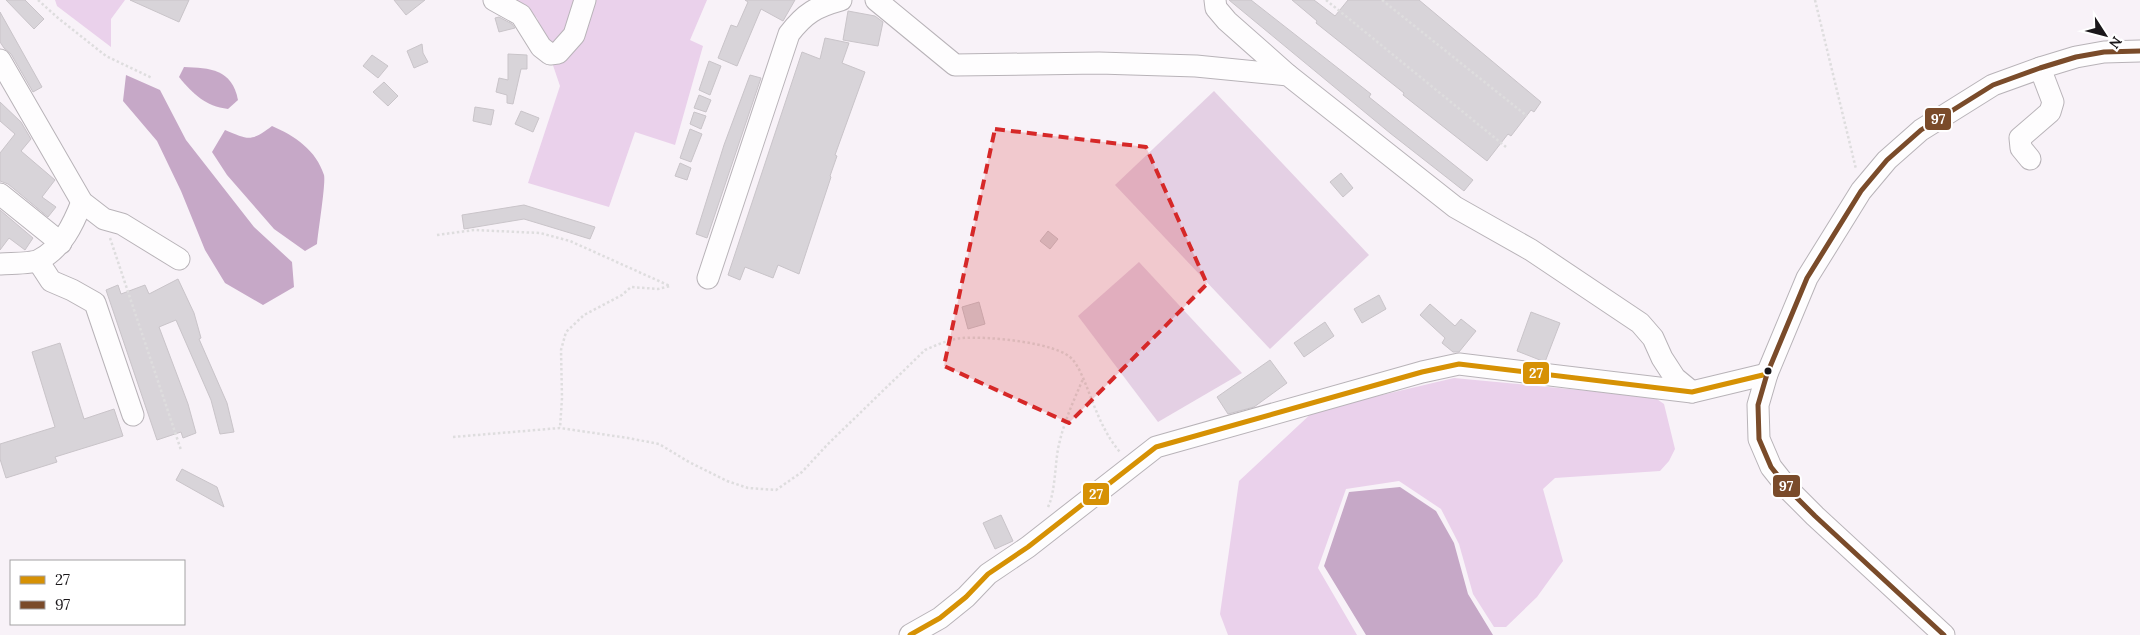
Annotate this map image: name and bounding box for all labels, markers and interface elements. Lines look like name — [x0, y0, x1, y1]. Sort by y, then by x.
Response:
north arrow — [2080, 10, 2130, 60]
text: N — [2105, 33, 2126, 52]
line badge: 97 — [1924, 107, 1952, 131]
text: 97 — [1931, 110, 1946, 128]
line badge: 27 — [1522, 361, 1550, 385]
text: 27 — [1529, 364, 1543, 382]
unlabelled marker — [1763, 366, 1773, 376]
line badge: 97 — [1772, 474, 1801, 498]
text: 97 — [1779, 477, 1794, 495]
line badge: 27 — [1082, 482, 1110, 506]
text: 27 — [1089, 485, 1103, 503]
legend — [10, 560, 185, 625]
text: 27 — [55, 570, 70, 589]
text: 97 — [55, 595, 70, 614]

